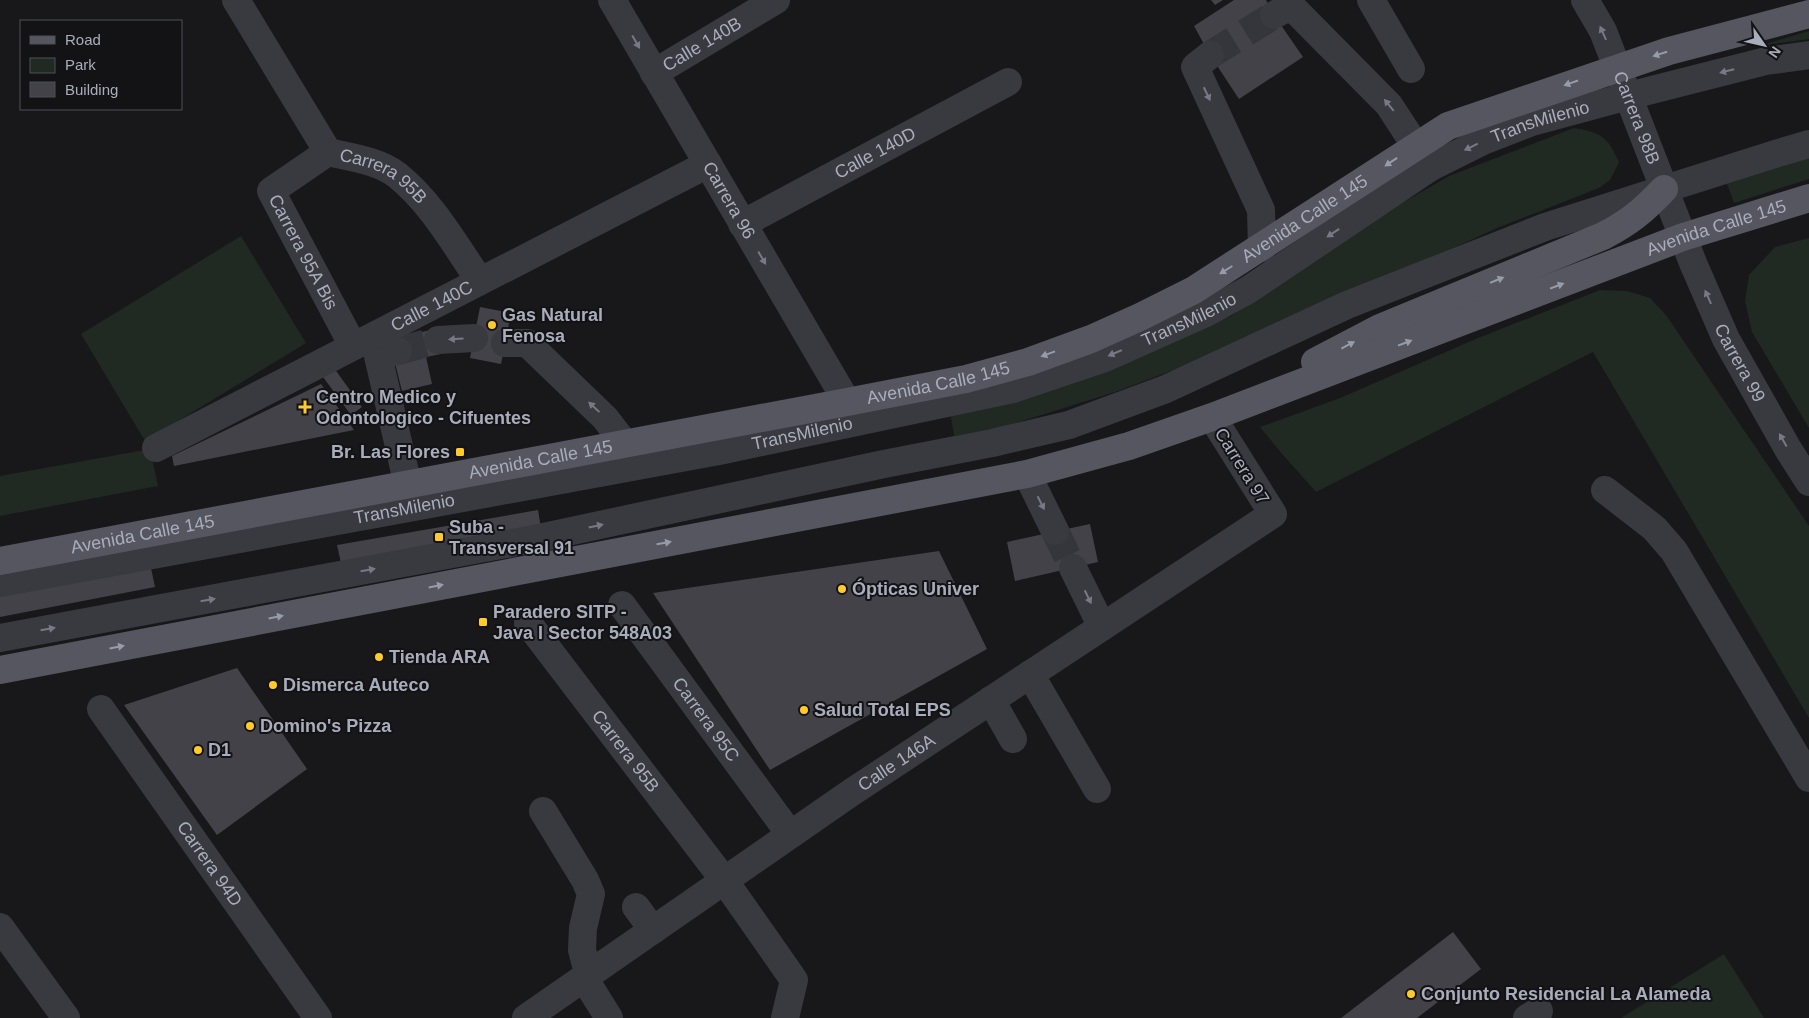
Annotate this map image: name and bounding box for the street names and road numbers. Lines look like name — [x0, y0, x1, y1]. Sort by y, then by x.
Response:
street label: Calle 140B — [659, 13, 745, 75]
street label: Carrera 98B — [1610, 68, 1664, 167]
street label: TransMilenio — [1488, 97, 1592, 147]
street label: Calle 140D — [831, 123, 919, 183]
street label: Carrera 95B — [338, 145, 431, 208]
street label: Carrera 96 — [699, 158, 759, 242]
street label: Avenida Calle 145 — [1238, 171, 1371, 267]
street label: Carrera 95A Bis — [265, 191, 342, 313]
street label: Avenida Calle 145 — [1644, 196, 1789, 260]
street label: Calle 140C — [387, 277, 476, 335]
street label: TransMilenio — [1139, 288, 1240, 350]
street label: Carrera 99 — [1711, 321, 1769, 405]
street label: Avenida Calle 145 — [865, 357, 1012, 408]
street label: TransMilenio — [750, 413, 854, 454]
street label: Carrera 97 — [1211, 424, 1273, 508]
street label: Avenida Calle 145 — [467, 436, 614, 483]
street label: TransMilenio — [352, 490, 456, 528]
street label: Avenida Calle 145 — [69, 511, 216, 558]
street label: Carrera 95C — [669, 674, 743, 765]
street label: Carrera 95B — [588, 706, 663, 796]
street label: Calle 146A — [854, 730, 939, 795]
street label: Carrera 94D — [173, 817, 246, 910]

